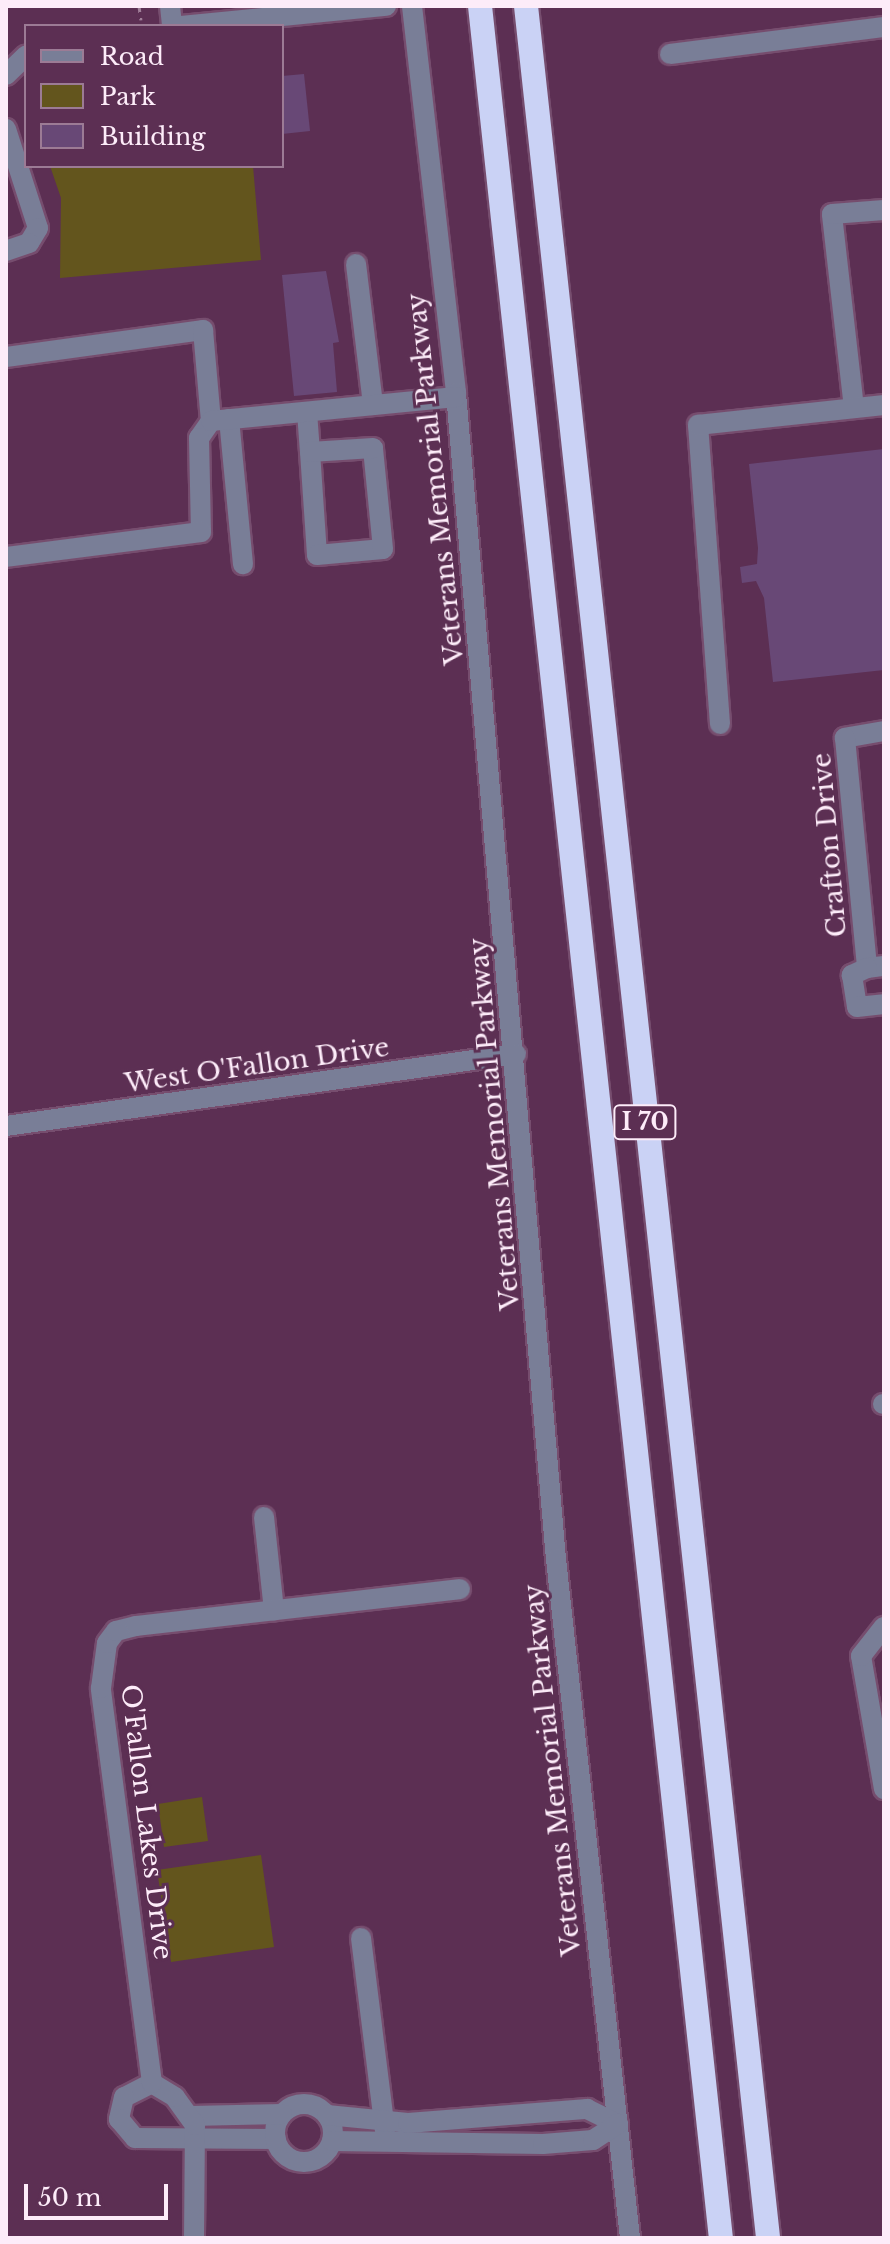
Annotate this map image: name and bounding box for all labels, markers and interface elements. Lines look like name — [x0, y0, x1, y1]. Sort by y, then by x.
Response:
legend — [24, 24, 284, 168]
text: Road — [100, 42, 164, 71]
text: Park — [100, 82, 156, 111]
text: Building — [100, 122, 206, 151]
street label: Veterans Memorial Parkway — [401, 292, 471, 666]
street label: Crafton Drive — [806, 752, 854, 938]
street label: Veterans Memorial Parkway — [463, 937, 527, 1311]
street label: West O'Fallon Drive — [123, 1032, 391, 1100]
road number: I 70 — [613, 1102, 677, 1142]
street label: Veterans Memorial Parkway — [518, 1583, 588, 1957]
street label: O'Fallon Lakes Drive — [114, 1683, 178, 1961]
scale bar — [28, 2168, 172, 2218]
text: 50 m — [38, 2183, 101, 2212]

